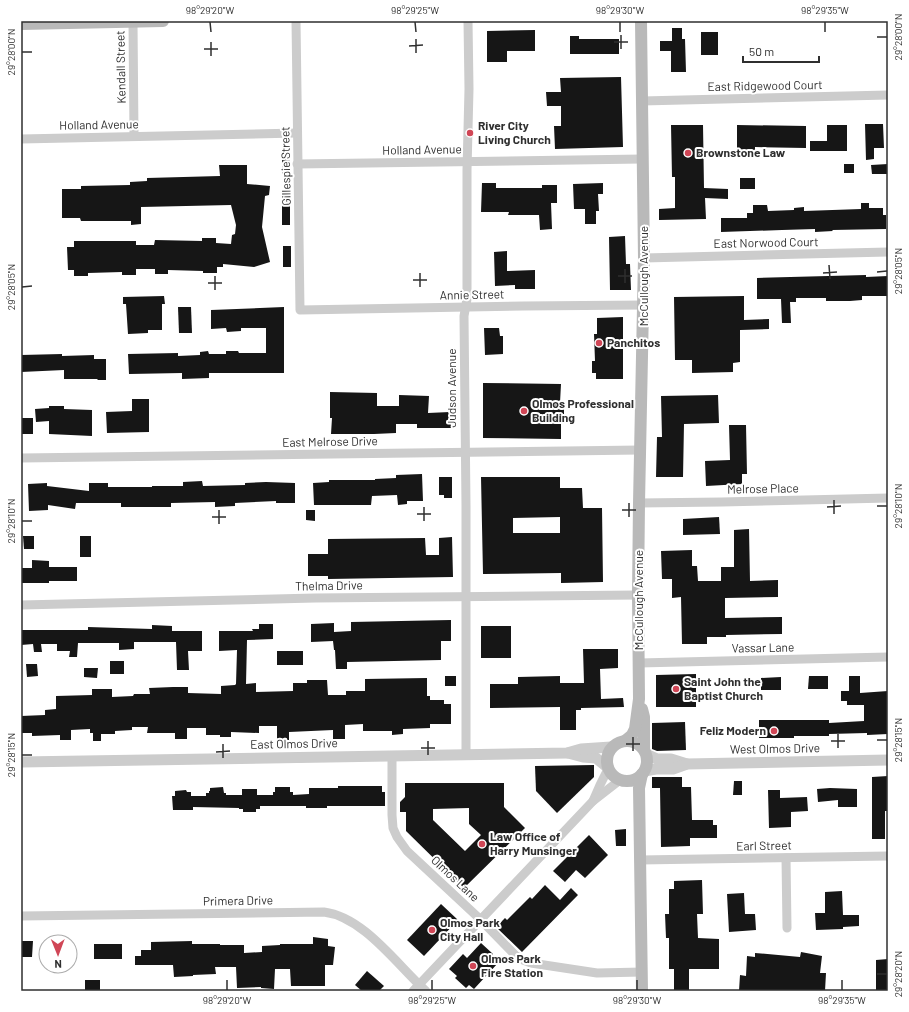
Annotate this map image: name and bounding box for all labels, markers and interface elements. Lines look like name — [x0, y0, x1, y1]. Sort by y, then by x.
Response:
text: 98°29'20"W — [186, 4, 234, 16]
text: 98°29'25"W — [391, 4, 439, 16]
text: 98°29'30"W — [596, 4, 644, 16]
text: 98°29'35"W — [801, 4, 849, 16]
text: 29°28'00"N — [892, 14, 904, 60]
text: 29°28'00"N — [5, 29, 17, 75]
street label: Kendall Street — [112, 30, 128, 104]
scale bar — [743, 38, 819, 64]
text: 50 m — [749, 44, 774, 58]
street label: East Ridgewood Court — [707, 77, 823, 93]
street label: Holland Avenue — [59, 116, 139, 132]
place label: River City Living Church — [478, 118, 551, 146]
street label: Gillespie Street — [277, 126, 293, 206]
marker: River City Living Church — [465, 128, 475, 138]
street label: Holland Avenue — [382, 141, 462, 157]
place label: Brownstone Law — [696, 145, 786, 159]
marker: Brownstone Law — [683, 148, 693, 158]
street label: McCullough Avenue — [636, 226, 650, 326]
street label: East Norwood Court — [713, 234, 819, 250]
text: 29°28'05"N — [892, 248, 904, 294]
text: 29°28'05"N — [5, 264, 17, 310]
street label: Annie Street — [439, 286, 505, 302]
place label: Panchitos — [607, 335, 660, 349]
marker: Panchitos — [594, 338, 604, 348]
street label: Judson Avenue — [444, 348, 458, 428]
place label: Olmos Professional Building — [532, 396, 634, 424]
marker: Olmos Professional Building — [519, 406, 529, 416]
street label: East Melrose Drive — [282, 433, 378, 449]
street label: Melrose Place — [727, 480, 799, 496]
text: 29°28'10"N — [892, 484, 904, 528]
text: 29°28'10"N — [5, 499, 17, 543]
street label: McCullough Avenue — [631, 550, 645, 650]
street label: Thelma Drive — [295, 577, 363, 593]
street label: Vassar Lane — [732, 639, 794, 655]
place label: Saint John the Baptist Church — [684, 674, 763, 702]
marker: Saint John the Baptist Church — [671, 684, 681, 694]
text: 29°28'15"N — [892, 718, 904, 762]
place label: Feliz Modern — [700, 723, 766, 737]
marker: Feliz Modern — [769, 726, 779, 736]
text: 29°28'15"N — [5, 733, 17, 777]
street label: East Olmos Drive — [250, 735, 338, 751]
street label: West Olmos Drive — [730, 740, 820, 756]
place label: Law Office of Harry Munsinger — [490, 829, 577, 857]
street label: Earl Street — [736, 838, 792, 852]
marker: Law Office of Harry Munsinger — [477, 839, 487, 849]
street label: Olmos Lane — [429, 853, 483, 904]
street label: Primera Drive — [203, 892, 273, 908]
place label: Olmos Park City Hall — [440, 915, 500, 943]
marker: Olmos Park City Hall — [427, 925, 437, 935]
north arrow — [38, 934, 78, 974]
place label: Olmos Park Fire Station — [481, 951, 543, 979]
text: 29°28'20"N — [892, 951, 904, 997]
text: N — [54, 958, 62, 971]
marker: Olmos Park Fire Station — [468, 961, 478, 971]
text: 98°29'20"W — [203, 994, 251, 1006]
text: 98°29'25"W — [408, 994, 456, 1006]
text: 98°29'30"W — [613, 994, 661, 1006]
text: 98°29'35"W — [818, 994, 866, 1006]

